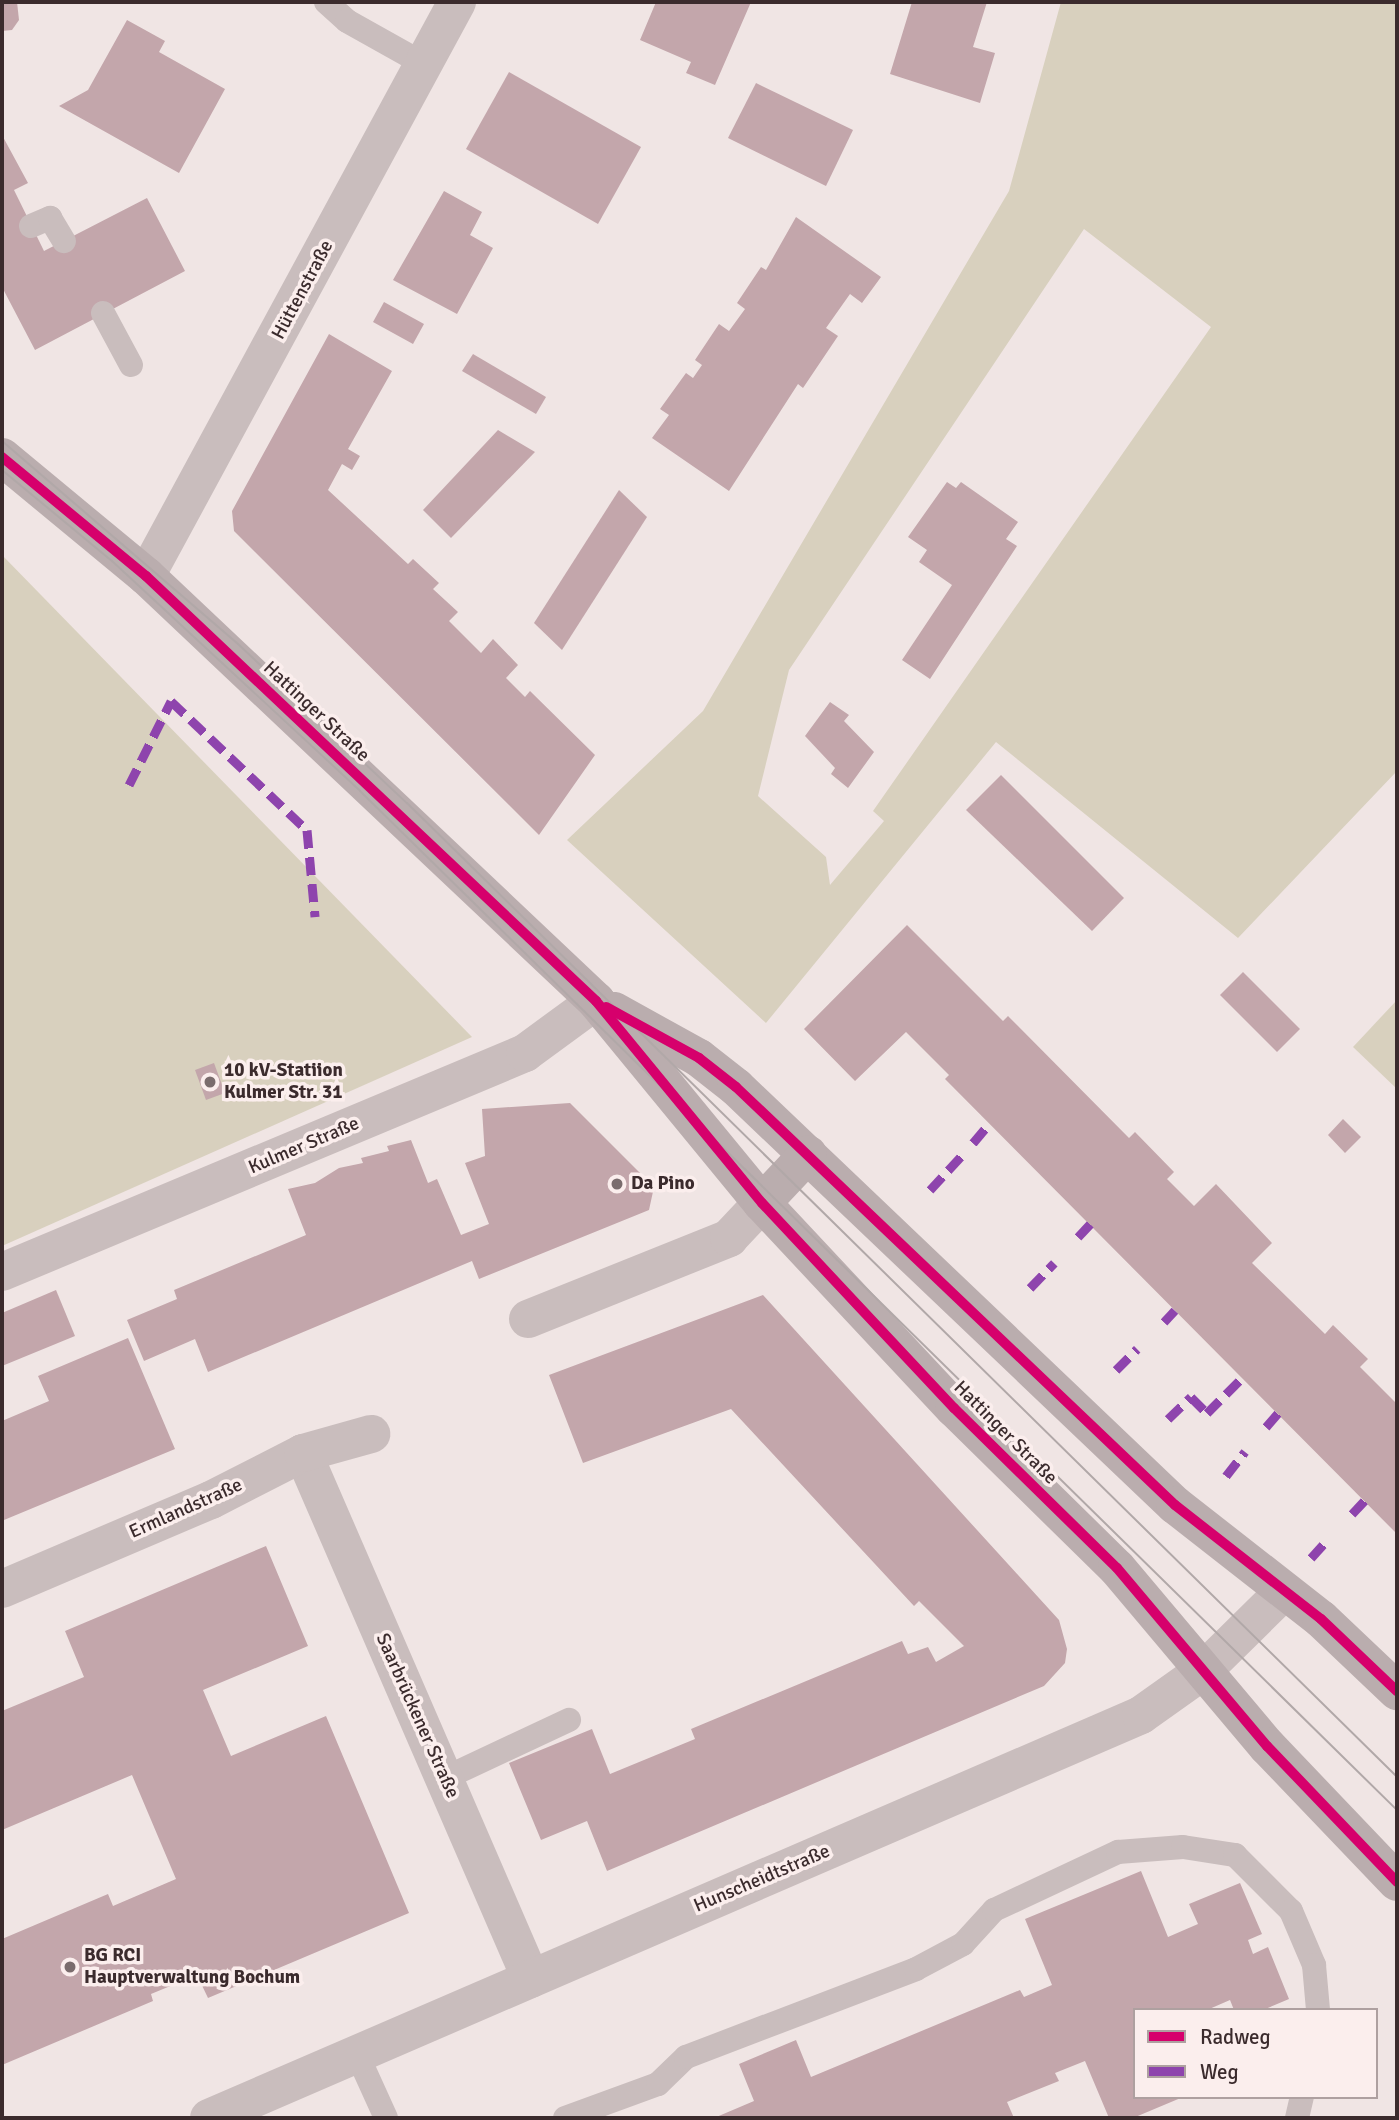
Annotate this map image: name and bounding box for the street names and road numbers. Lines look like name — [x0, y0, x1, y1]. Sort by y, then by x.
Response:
street label: Hüttenstraße — [267, 236, 339, 344]
street label: Hattinger Straße — [258, 657, 374, 767]
street label: Kulmer Straße — [245, 1112, 363, 1180]
street label: Hattinger Straße — [948, 1376, 1062, 1490]
street label: Ermlandstraße — [126, 1474, 246, 1544]
street label: Saarbrückener Straße — [370, 1630, 464, 1802]
street label: Hunscheidtstraße — [691, 1840, 833, 1918]

